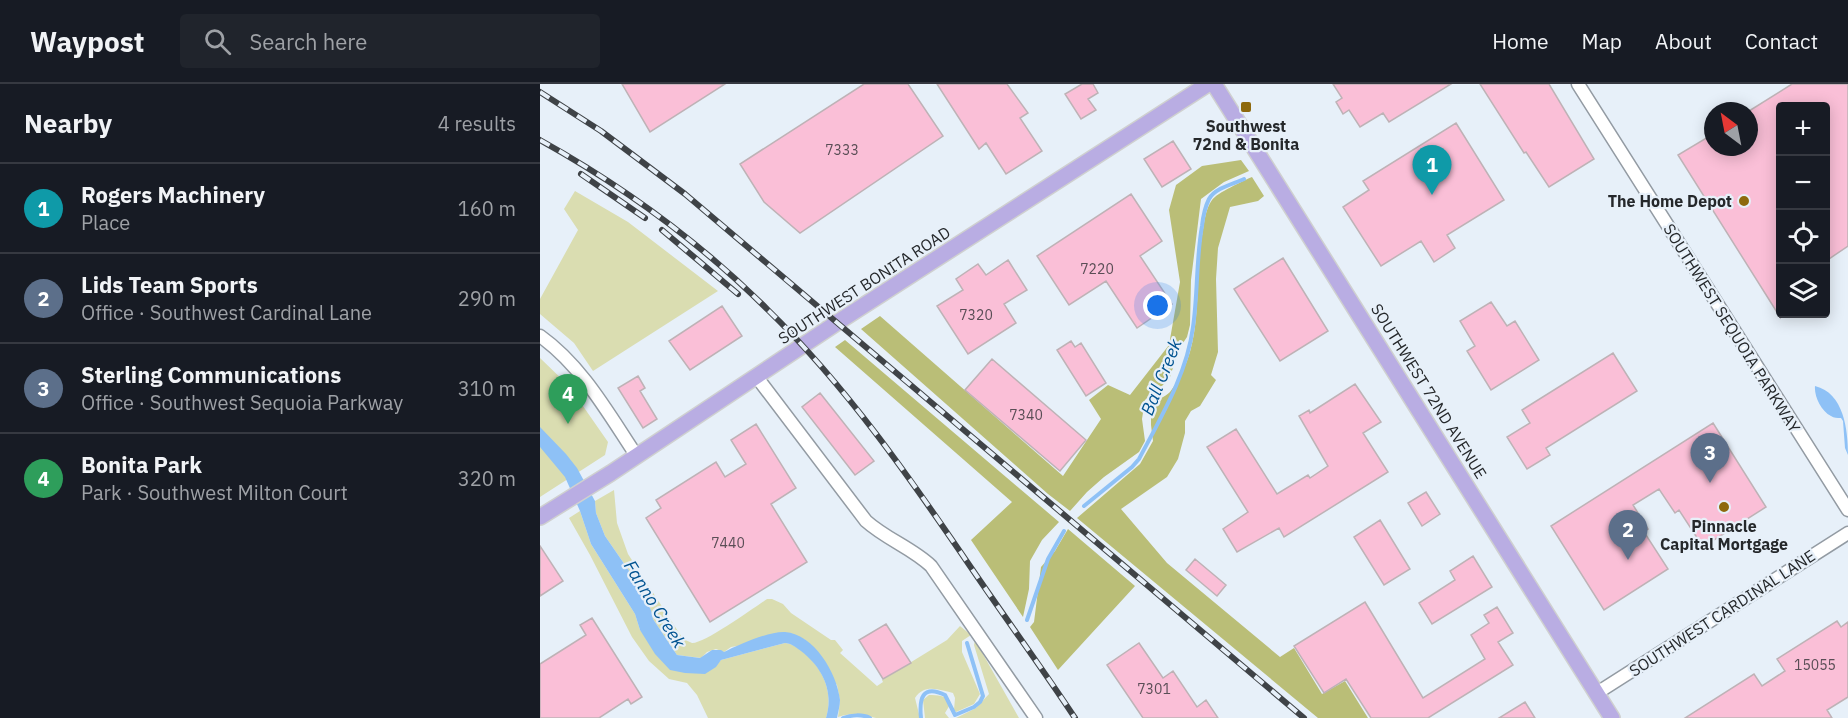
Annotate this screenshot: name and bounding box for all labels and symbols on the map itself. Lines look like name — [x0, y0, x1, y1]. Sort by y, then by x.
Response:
marker: Southwest 72nd & Bonita — [1239, 100, 1253, 114]
north arrow — [1704, 102, 1758, 156]
place label: Southwest 72nd & Bonita — [1193, 116, 1299, 154]
house number: 7333 — [825, 141, 859, 159]
pin: 1 — [1412, 146, 1452, 195]
place label: The Home Depot — [1608, 191, 1732, 211]
marker: The Home Depot — [1737, 194, 1751, 208]
street label: SOUTHWEST SEQUOIA PARKWAY — [1659, 220, 1805, 437]
street label: SOUTHWEST BONITA ROAD — [774, 222, 954, 348]
house number: 7220 — [1080, 260, 1114, 278]
your location — [1143, 291, 1172, 320]
street label: SOUTHWEST 72ND AVENUE — [1367, 300, 1491, 482]
house number: 7320 — [959, 306, 993, 324]
water label: Ball Creek — [1135, 335, 1187, 419]
pin: 4 — [549, 374, 588, 424]
house number: 7340 — [1009, 406, 1043, 424]
pin: 3 — [1690, 434, 1730, 483]
marker: Pinnacle Capital Mortgage — [1717, 500, 1731, 514]
pin: 2 — [1608, 510, 1648, 560]
place label: Pinnacle Capital Mortgage — [1660, 516, 1788, 554]
house number: 7440 — [711, 534, 745, 552]
street label: SOUTHWEST CARDINAL LANE — [1625, 545, 1819, 681]
water label: Fanno Creek — [619, 556, 691, 653]
house number: 15055 — [1794, 656, 1836, 674]
house number: 7301 — [1137, 680, 1171, 698]

